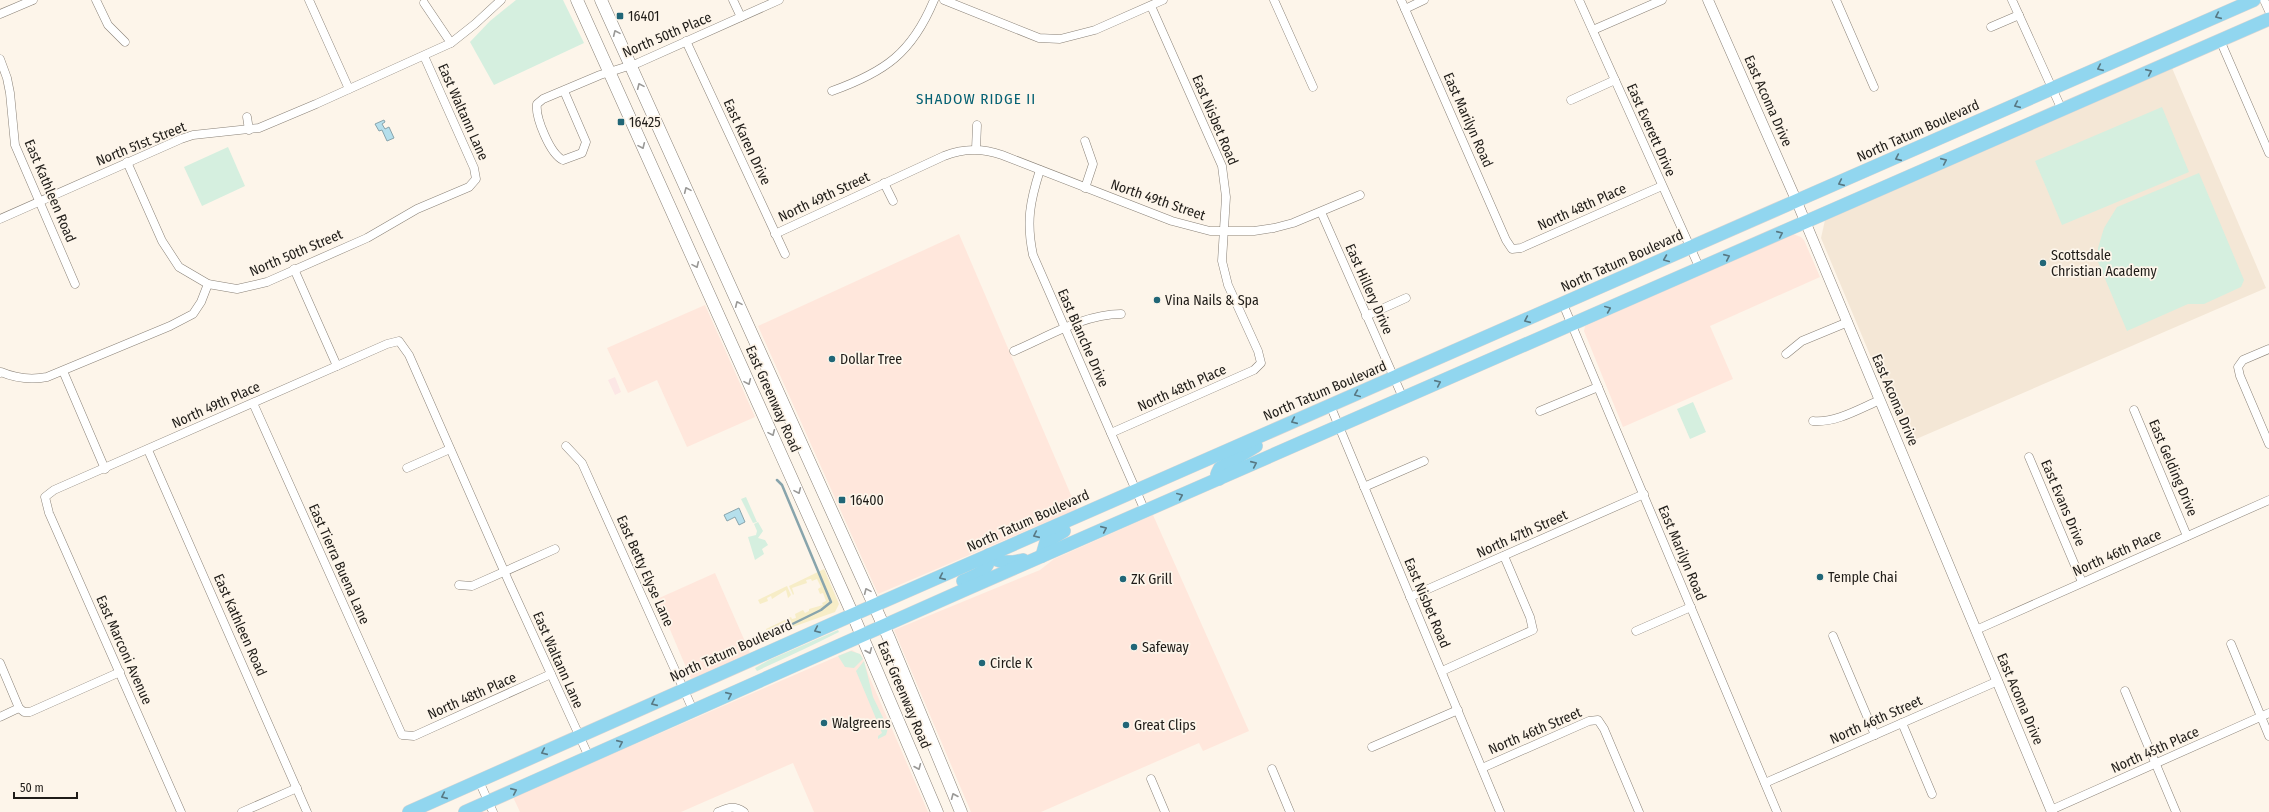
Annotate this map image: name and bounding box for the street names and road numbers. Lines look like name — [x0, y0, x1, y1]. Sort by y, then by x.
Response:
street label: North 50th Place — [620, 9, 714, 61]
street label: East Acoma Drive — [1740, 53, 1796, 149]
street label: East Waltann Lane — [434, 61, 492, 163]
street label: East Marilyn Road — [1440, 70, 1496, 170]
street label: East Nisbet Road — [1188, 72, 1242, 168]
street label: East Everett Drive — [1623, 81, 1679, 179]
street label: East Karen Drive — [720, 96, 774, 188]
street label: North Tatum Boulevard — [1854, 96, 1982, 166]
street label: North 51st Street — [94, 118, 189, 170]
street label: East Kathleen Road — [21, 137, 79, 245]
street label: North 49th Street — [776, 168, 873, 226]
street label: North 49th Street — [1108, 176, 1208, 224]
street label: North 48th Place — [1535, 180, 1629, 234]
street label: North 50th Street — [247, 226, 345, 280]
street label: North Tatum Boulevard — [1558, 226, 1686, 296]
street label: East Hillery Drive — [1341, 241, 1397, 337]
street label: East Blanche Drive — [1054, 286, 1112, 390]
street label: East Greenway Road — [742, 343, 804, 455]
street label: East Acoma Drive — [1868, 352, 1922, 449]
street label: North Tatum Boulevard — [1261, 357, 1389, 425]
street label: North 48th Place — [1135, 361, 1229, 415]
street label: North 49th Place — [169, 378, 263, 432]
street label: East Gelding Drive — [2145, 417, 2201, 519]
street label: East Evans Drive — [2037, 457, 2089, 549]
street label: North Tatum Boulevard — [964, 486, 1092, 556]
street label: East Tierra Buena Lane — [305, 501, 373, 627]
street label: East Marilyn Road — [1654, 503, 1710, 603]
street label: North 47th Street — [1474, 506, 1571, 562]
street label: East Betty Elyse Lane — [613, 513, 677, 629]
street label: North 46th Place — [2070, 526, 2164, 580]
street label: East Nisbet Road — [1400, 555, 1454, 651]
street label: East Kathleen Road — [210, 571, 270, 679]
street label: East Marconi Avenue — [92, 593, 156, 707]
street label: East Waltann Lane — [529, 609, 587, 711]
street label: North Tatum Boulevard — [667, 616, 795, 686]
street label: East Greenway Road — [874, 639, 934, 751]
street label: East Acoma Drive — [1993, 651, 2047, 748]
street label: North 48th Place — [425, 669, 519, 723]
street label: North 46th Street — [1827, 692, 1925, 748]
street label: North 46th Street — [1486, 704, 1584, 758]
street label: North 45th Place — [2108, 723, 2202, 777]

